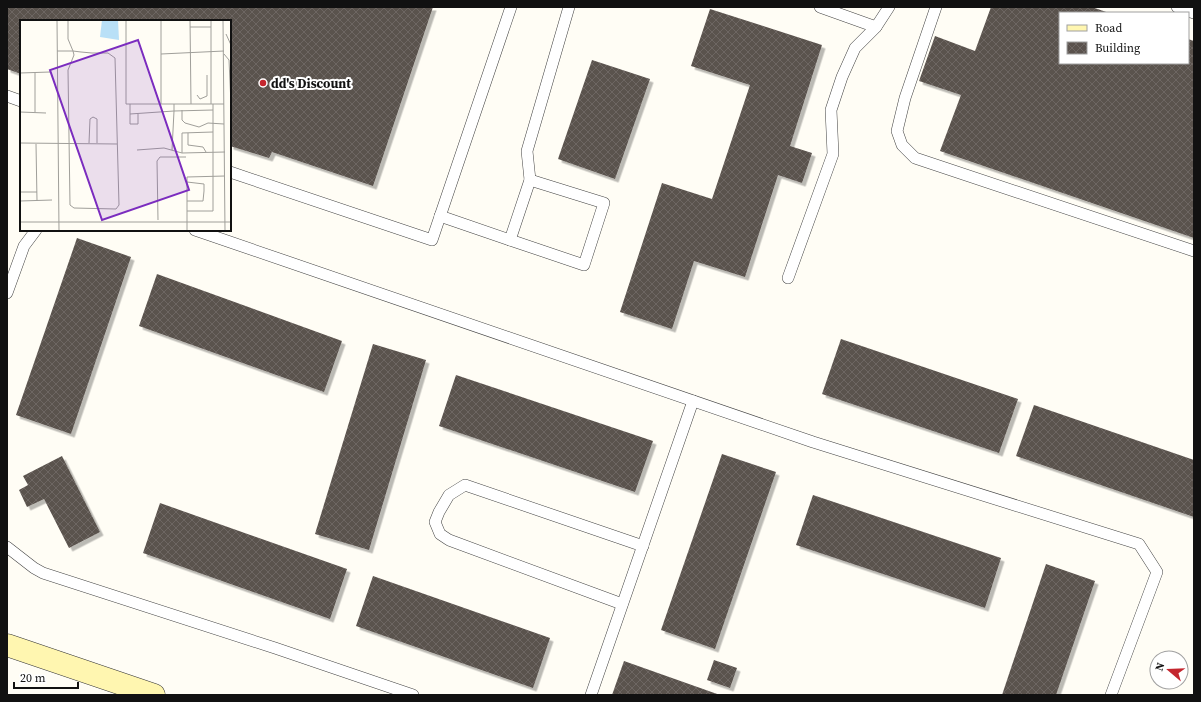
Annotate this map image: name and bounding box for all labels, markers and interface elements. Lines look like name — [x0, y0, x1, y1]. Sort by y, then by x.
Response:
legend — [1059, 12, 1189, 64]
inset map — [20, 20, 231, 231]
text: Road — [1095, 20, 1122, 36]
text: Building — [1095, 40, 1140, 56]
place label: dd's Discount — [271, 75, 351, 92]
marker: dd's Discount — [258, 78, 268, 88]
north arrow — [1149, 650, 1189, 690]
text: N — [1152, 661, 1168, 673]
scale bar — [14, 664, 78, 690]
text: 20 m — [20, 670, 46, 686]

